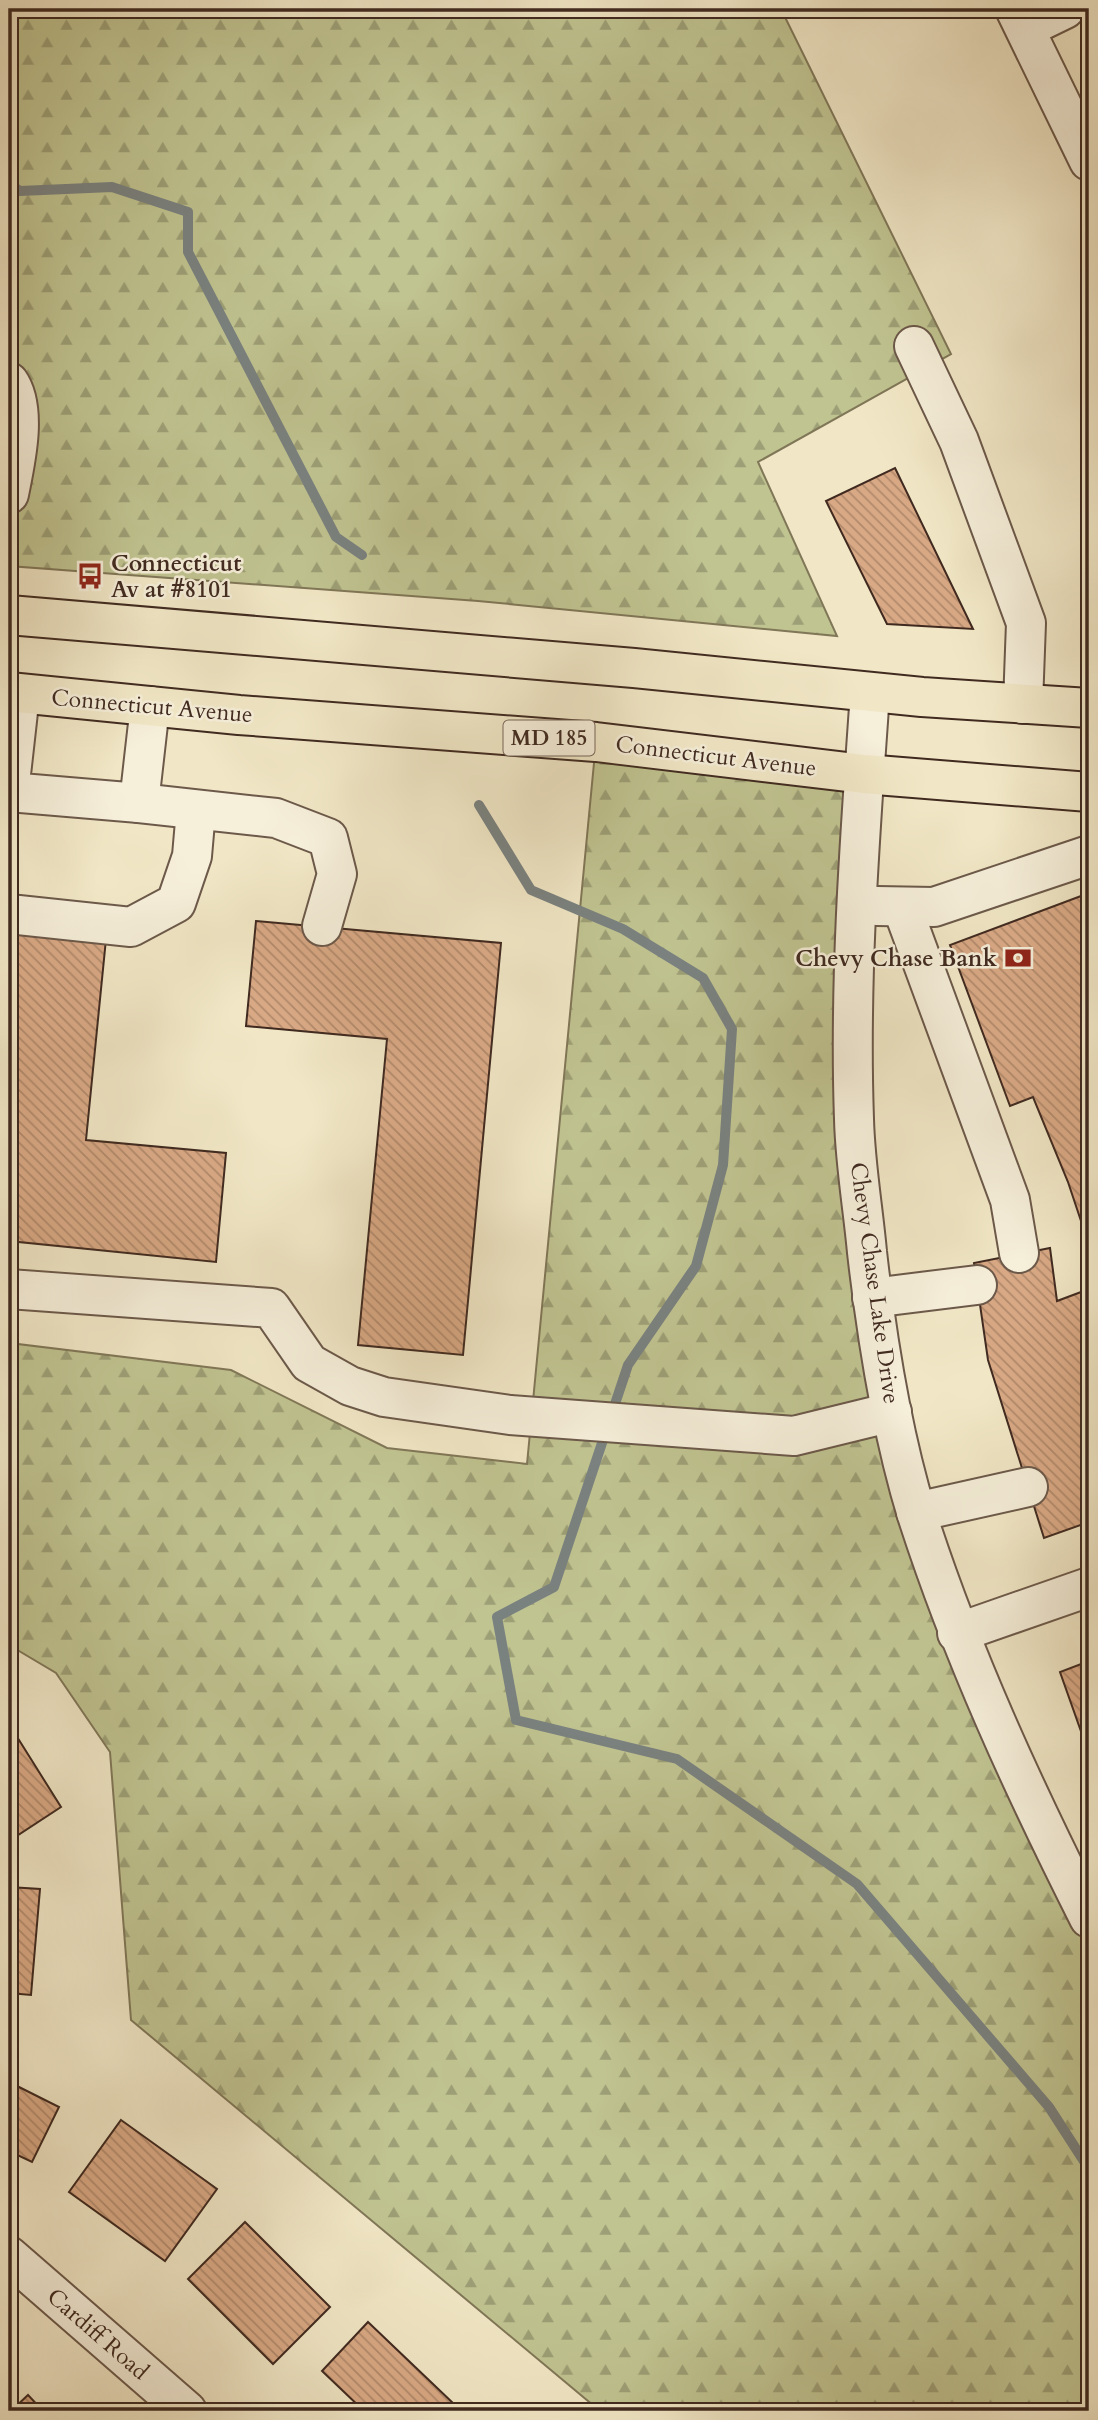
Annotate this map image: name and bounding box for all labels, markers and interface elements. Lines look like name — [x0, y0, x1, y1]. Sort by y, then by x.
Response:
place label: Connecticut Av at #8101 — [111, 548, 241, 605]
bus stop icon: Connecticut Av at #8101 — [75, 561, 105, 591]
street label: Connecticut Avenue — [50, 682, 254, 730]
road number: MD 185 — [504, 720, 594, 756]
street label: Connecticut Avenue — [614, 728, 818, 784]
place label: Chevy Chase Bank — [795, 943, 998, 974]
bank icon: Chevy Chase Bank — [1003, 943, 1033, 973]
street label: Chevy Chase Lake Drive — [843, 1160, 907, 1406]
street label: Cardiff Road — [41, 2281, 156, 2387]

